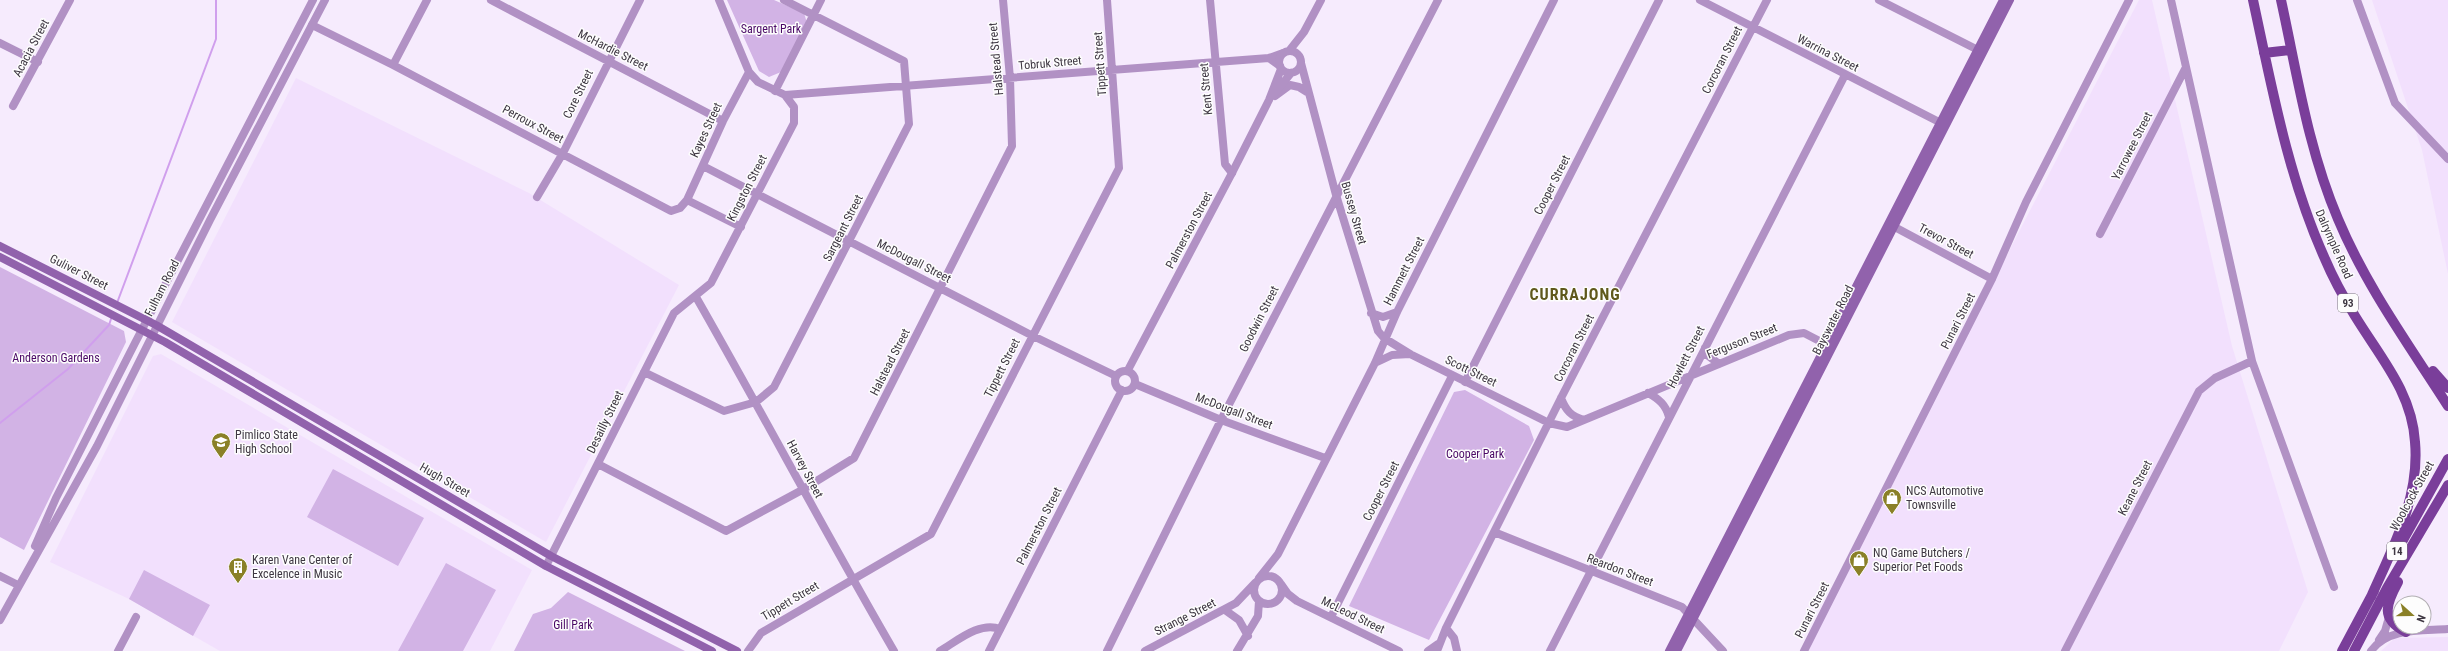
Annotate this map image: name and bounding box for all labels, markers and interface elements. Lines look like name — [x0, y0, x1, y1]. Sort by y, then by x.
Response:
street label: Acacia Street — [10, 16, 52, 79]
park label: Sargent Park — [741, 22, 802, 36]
street label: Halstead Street — [986, 22, 1006, 96]
street label: Corcoran Street — [1699, 24, 1745, 96]
street label: McHardie Street — [576, 26, 651, 74]
street label: Tippett Street — [1091, 31, 1109, 97]
street label: Warrina Street — [1795, 32, 1862, 75]
street label: Tobruk Street — [1018, 53, 1083, 73]
street label: Kent Street — [1197, 62, 1215, 116]
street label: Core Street — [560, 67, 596, 121]
street label: Kayes Street — [687, 100, 725, 160]
street label: Perroux Street — [500, 102, 566, 146]
street label: Yarrowee Street — [2109, 109, 2155, 182]
street label: Kingston Street — [724, 152, 770, 224]
street label: Cooper Street — [1531, 152, 1573, 217]
street label: Bussey Street — [1338, 180, 1370, 246]
street label: Palmerston Street — [1163, 189, 1215, 271]
street label: Sargeant Street — [820, 192, 866, 264]
street label: Dalrymple Road — [2312, 207, 2356, 281]
street label: Trevor Street — [1916, 221, 1976, 262]
street label: Hammett Street — [1381, 234, 1427, 308]
street label: McDougall Street — [875, 236, 954, 286]
street label: Guliver Street — [47, 251, 111, 293]
street label: Fulham Road — [142, 257, 182, 319]
street label: Goodwin Street — [1236, 283, 1282, 354]
street label: Bayswater Road — [1810, 283, 1856, 357]
district label: CURRAJONG — [1529, 285, 1621, 304]
street label: Punari Street — [1938, 290, 1978, 351]
road number: 93 — [2338, 294, 2358, 312]
street label: Corcoran Street — [1551, 312, 1597, 384]
street label: Ferguson Street — [1705, 320, 1780, 361]
street label: Howlett Street — [1664, 323, 1708, 390]
street label: Halstead Street — [867, 326, 913, 398]
street label: Tippett Street — [981, 336, 1023, 400]
park label: Anderson Gardens — [12, 351, 100, 365]
street label: Scott Street — [1443, 352, 1500, 390]
street label: Desailly Street — [584, 388, 626, 456]
street label: McDougall Street — [1194, 390, 1275, 432]
place label: Pimlico State High School — [235, 428, 298, 456]
school or university icon: Pimlico State High School — [210, 431, 232, 459]
street label: Harvey Street — [784, 438, 826, 501]
park label: Cooper Park — [1446, 447, 1505, 461]
street label: Cooper Street — [1360, 458, 1402, 523]
street label: Keane Street — [2115, 458, 2155, 518]
street label: Woolcock Street — [2387, 458, 2437, 533]
street label: Hugh Street — [417, 460, 473, 500]
place label: NCS Automotive Townsville — [1906, 484, 1984, 512]
street label: Palmerston Street — [1013, 485, 1065, 567]
shop icon: NCS Automotive Townsville — [1881, 487, 1903, 515]
road number: 14 — [2387, 542, 2407, 560]
place label: NQ Game Butchers / Superior Pet Foods — [1873, 546, 1970, 574]
shop icon: NQ Game Butchers / Superior Pet Foods — [1848, 549, 1870, 577]
street label: Reardon Street — [1585, 551, 1656, 589]
place label: Karen Vane Center of Excelence in Music — [252, 553, 352, 581]
building icon: Karen Vane Center of Excelence in Music — [227, 556, 249, 584]
street label: Tippett Street — [759, 578, 822, 624]
street label: Punari Street — [1792, 579, 1832, 640]
street label: McLeod Street — [1319, 594, 1387, 637]
street label: Strange Street — [1152, 595, 1219, 638]
north arrow — [2392, 595, 2432, 635]
text: N — [2414, 613, 2428, 624]
park label: Gill Park — [553, 618, 593, 632]

